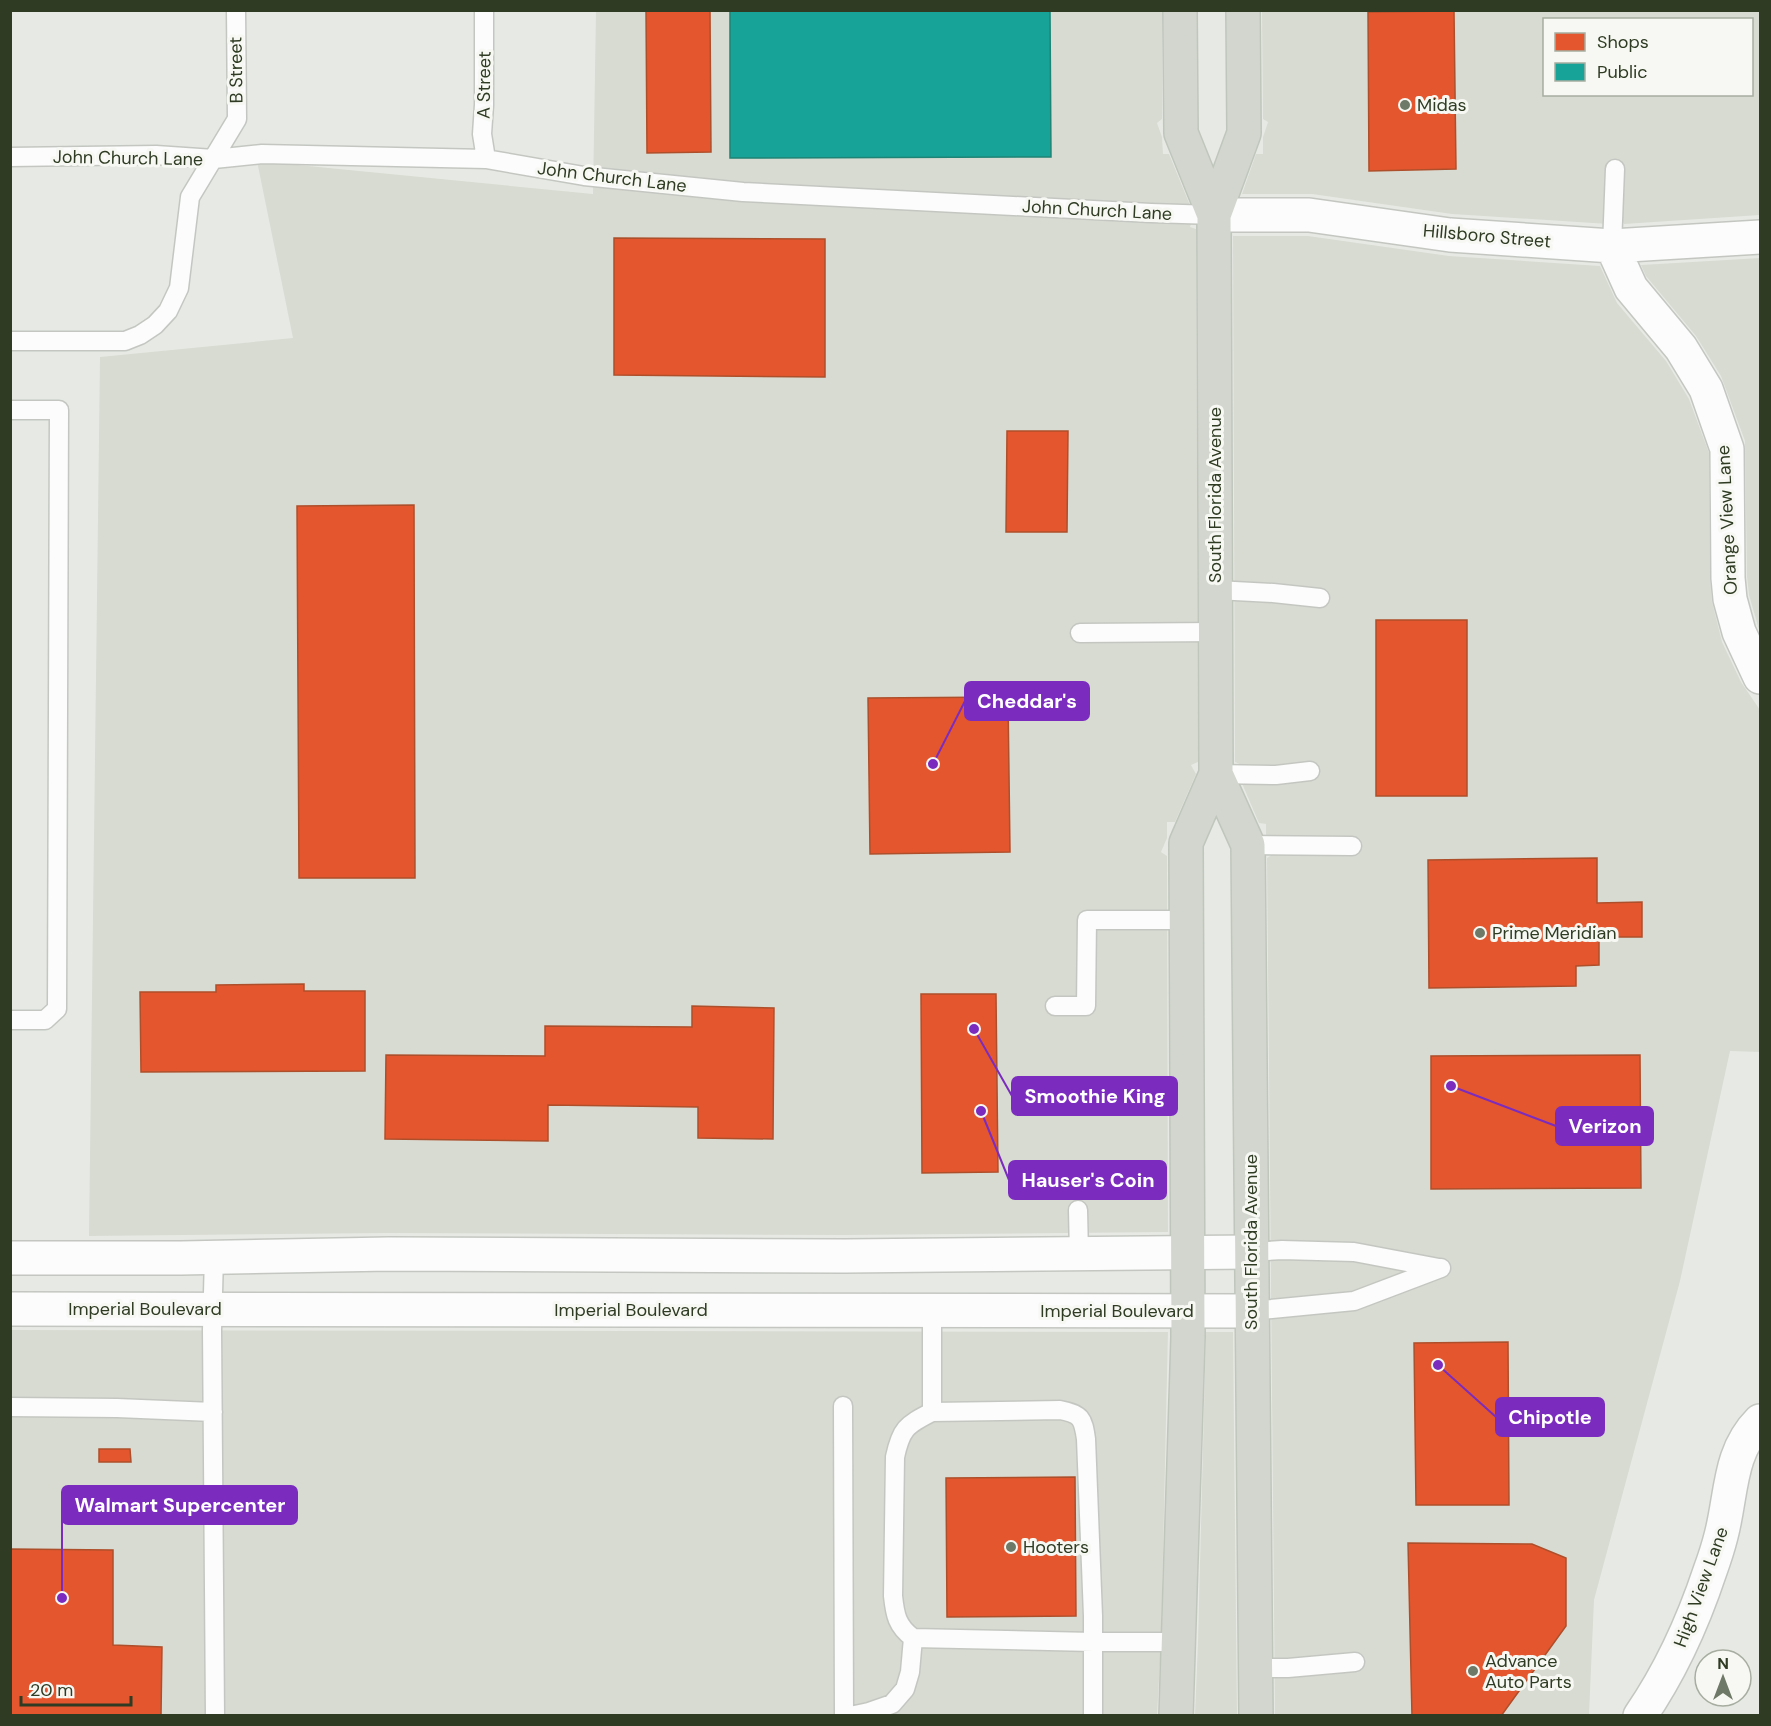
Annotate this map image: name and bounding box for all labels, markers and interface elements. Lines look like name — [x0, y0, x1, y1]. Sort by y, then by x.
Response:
legend — [1543, 18, 1753, 96]
text: Shops — [1597, 30, 1649, 54]
street label: B Street — [223, 36, 249, 104]
street label: A Street — [471, 51, 497, 119]
text: Public — [1597, 60, 1648, 84]
place label: Midas — [1417, 93, 1467, 117]
marker: Midas — [1398, 98, 1412, 112]
street label: John Church Lane — [53, 145, 203, 171]
street label: John Church Lane — [536, 156, 688, 198]
street label: John Church Lane — [1021, 194, 1173, 226]
street label: Hillsboro Street — [1422, 218, 1552, 254]
street label: South Florida Avenue — [1203, 407, 1227, 583]
street label: Orange View Lane — [1711, 444, 1743, 596]
callout: Cheddar's — [965, 682, 1089, 720]
text: Cheddar's — [977, 688, 1077, 714]
place label: Prime Meridian — [1492, 921, 1617, 945]
marker: Prime Meridian — [1473, 926, 1487, 940]
callout: Smoothie King — [1012, 1077, 1177, 1115]
text: Smoothie King — [1025, 1083, 1166, 1109]
callout: Verizon — [1556, 1107, 1653, 1145]
text: Verizon — [1569, 1113, 1641, 1139]
street label: South Florida Avenue — [1239, 1154, 1263, 1330]
callout: Hauser's Coin — [1009, 1161, 1166, 1199]
text: Hauser's Coin — [1021, 1167, 1155, 1193]
street label: Imperial Boulevard — [68, 1297, 222, 1321]
street label: Imperial Boulevard — [554, 1298, 708, 1322]
street label: Imperial Boulevard — [1040, 1299, 1194, 1323]
callout: Chipotle — [1496, 1398, 1604, 1436]
text: Chipotle — [1508, 1404, 1592, 1430]
callout: Walmart Supercenter — [62, 1486, 297, 1524]
text: Walmart Supercenter — [74, 1492, 286, 1518]
street label: High View Lane — [1668, 1524, 1734, 1650]
place label: Hooters — [1023, 1535, 1089, 1559]
marker: Hooters — [1004, 1540, 1018, 1554]
north arrow — [1693, 1648, 1753, 1708]
place label: Advance Auto Parts — [1485, 1649, 1572, 1694]
text: N — [1717, 1653, 1729, 1674]
marker: Advance Auto Parts — [1466, 1664, 1480, 1678]
scale bar — [21, 1669, 130, 1707]
text: 20 m — [30, 1678, 73, 1702]

